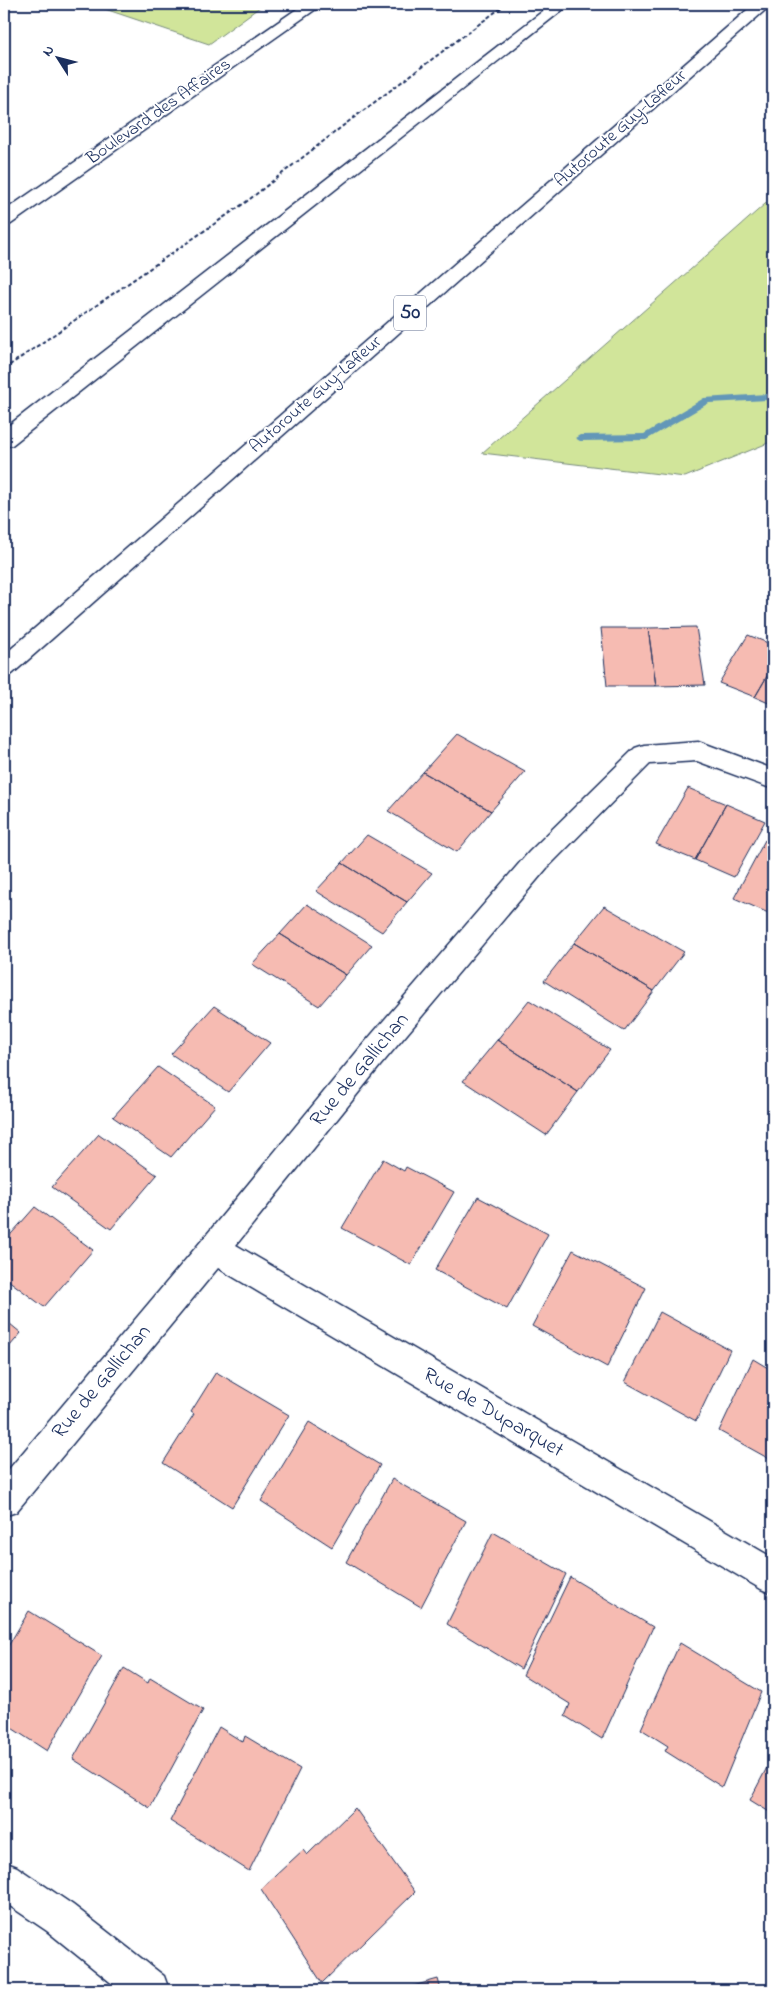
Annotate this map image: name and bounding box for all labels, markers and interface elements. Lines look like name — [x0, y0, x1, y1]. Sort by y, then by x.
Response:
north arrow — [32, 32, 82, 82]
text: N — [37, 41, 60, 61]
street label: Boulevard des Affaires — [81, 52, 237, 172]
street label: Autoroute Guy-Lafleur — [549, 64, 693, 194]
road number: 50 — [394, 296, 426, 330]
street label: Autoroute Guy-Lafleur — [244, 330, 388, 460]
street label: Rue de Gallichan — [303, 1006, 417, 1134]
street label: Rue de Gallichan — [45, 1318, 159, 1446]
street label: Rue de Duparquet — [417, 1360, 569, 1466]

